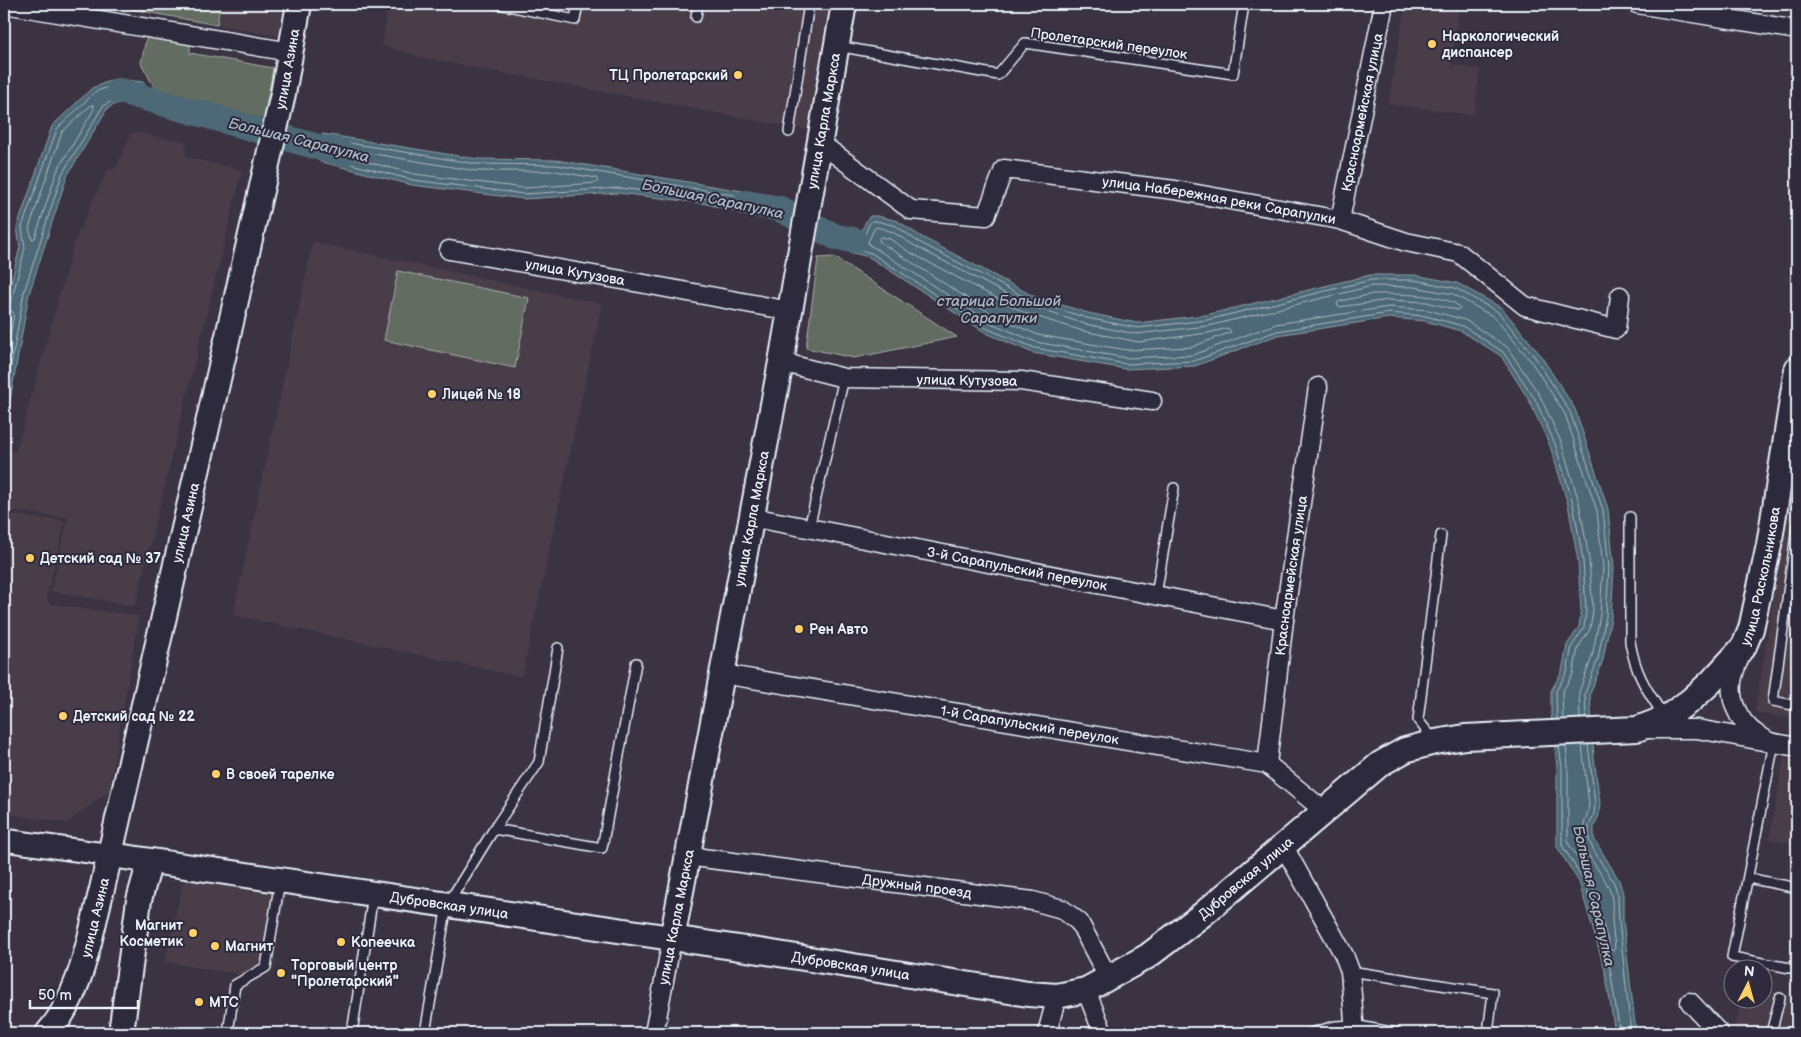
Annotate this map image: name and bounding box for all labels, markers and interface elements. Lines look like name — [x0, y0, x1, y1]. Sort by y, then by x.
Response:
street label: Пролетарский переулок — [1029, 24, 1189, 63]
street label: улица Азина — [272, 27, 304, 111]
place label: Наркологический диспансер — [1441, 28, 1559, 61]
street label: Красноармейская улица — [1338, 31, 1387, 193]
marker: Наркологический диспансер — [1426, 38, 1438, 50]
street label: улица Карла Маркса — [804, 51, 844, 190]
place label: ТЦ Пролетарский — [609, 67, 728, 84]
marker: ТЦ Пролетарский — [732, 69, 744, 81]
water label: Большая Сарапулка — [227, 114, 371, 167]
street label: улица Набережная реки Сарапулки — [1101, 173, 1337, 228]
water label: Большая Сарапулка — [640, 175, 786, 224]
street label: улица Кутузова — [524, 255, 627, 289]
water label: старица Большой Сарапулки — [936, 292, 1061, 328]
street label: улица Кутузова — [916, 371, 1018, 390]
place label: Лицей № 18 — [441, 386, 521, 403]
marker: Лицей № 18 — [426, 388, 438, 400]
street label: улица Карла Маркса — [731, 448, 773, 588]
street label: улица Азина — [169, 480, 203, 565]
street label: Красноармейская улица — [1272, 494, 1311, 656]
street label: улица Раскольникова — [1737, 505, 1784, 648]
street label: 3-й Сарапульский переулок — [925, 543, 1109, 595]
place label: Детский сад № 37 — [40, 550, 161, 567]
marker: Детский сад № 37 — [24, 552, 36, 564]
place label: Рен Авто — [809, 621, 868, 638]
marker: Рен Авто — [793, 623, 805, 635]
street label: 1-й Сарапульский переулок — [939, 702, 1121, 749]
place label: Детский сад № 22 — [73, 708, 196, 725]
marker: Детский сад № 22 — [57, 710, 69, 722]
place label: В своей тарелке — [226, 766, 335, 783]
marker: В своей тарелке — [210, 768, 222, 780]
water label: Большая Сарапулка — [1568, 824, 1619, 969]
street label: Дубровская улица — [1195, 833, 1298, 923]
street label: улица Карла Маркса — [655, 847, 698, 986]
street label: Дружный проезд — [861, 871, 973, 902]
street label: улица Азина — [77, 875, 114, 960]
street label: Дубровская улица — [389, 888, 510, 923]
place label: Магнит Косметик — [120, 917, 183, 950]
marker: Магнит Косметик — [187, 927, 199, 939]
place label: Копеечка — [351, 934, 416, 951]
marker: Копеечка — [335, 936, 347, 948]
place label: Магнит — [225, 938, 273, 955]
marker: Магнит — [209, 940, 221, 952]
street label: Дубровская улица — [790, 948, 912, 984]
place label: Торговый центр "Пролетарский" — [291, 957, 399, 990]
north arrow — [1724, 960, 1774, 1010]
text: N — [1743, 963, 1755, 981]
marker: Торговый центр "Пролетарский" — [275, 967, 287, 979]
scale bar — [30, 977, 138, 1009]
text: 50 m — [38, 986, 72, 1005]
place label: МТС — [209, 994, 239, 1011]
marker: МТС — [193, 996, 205, 1008]

